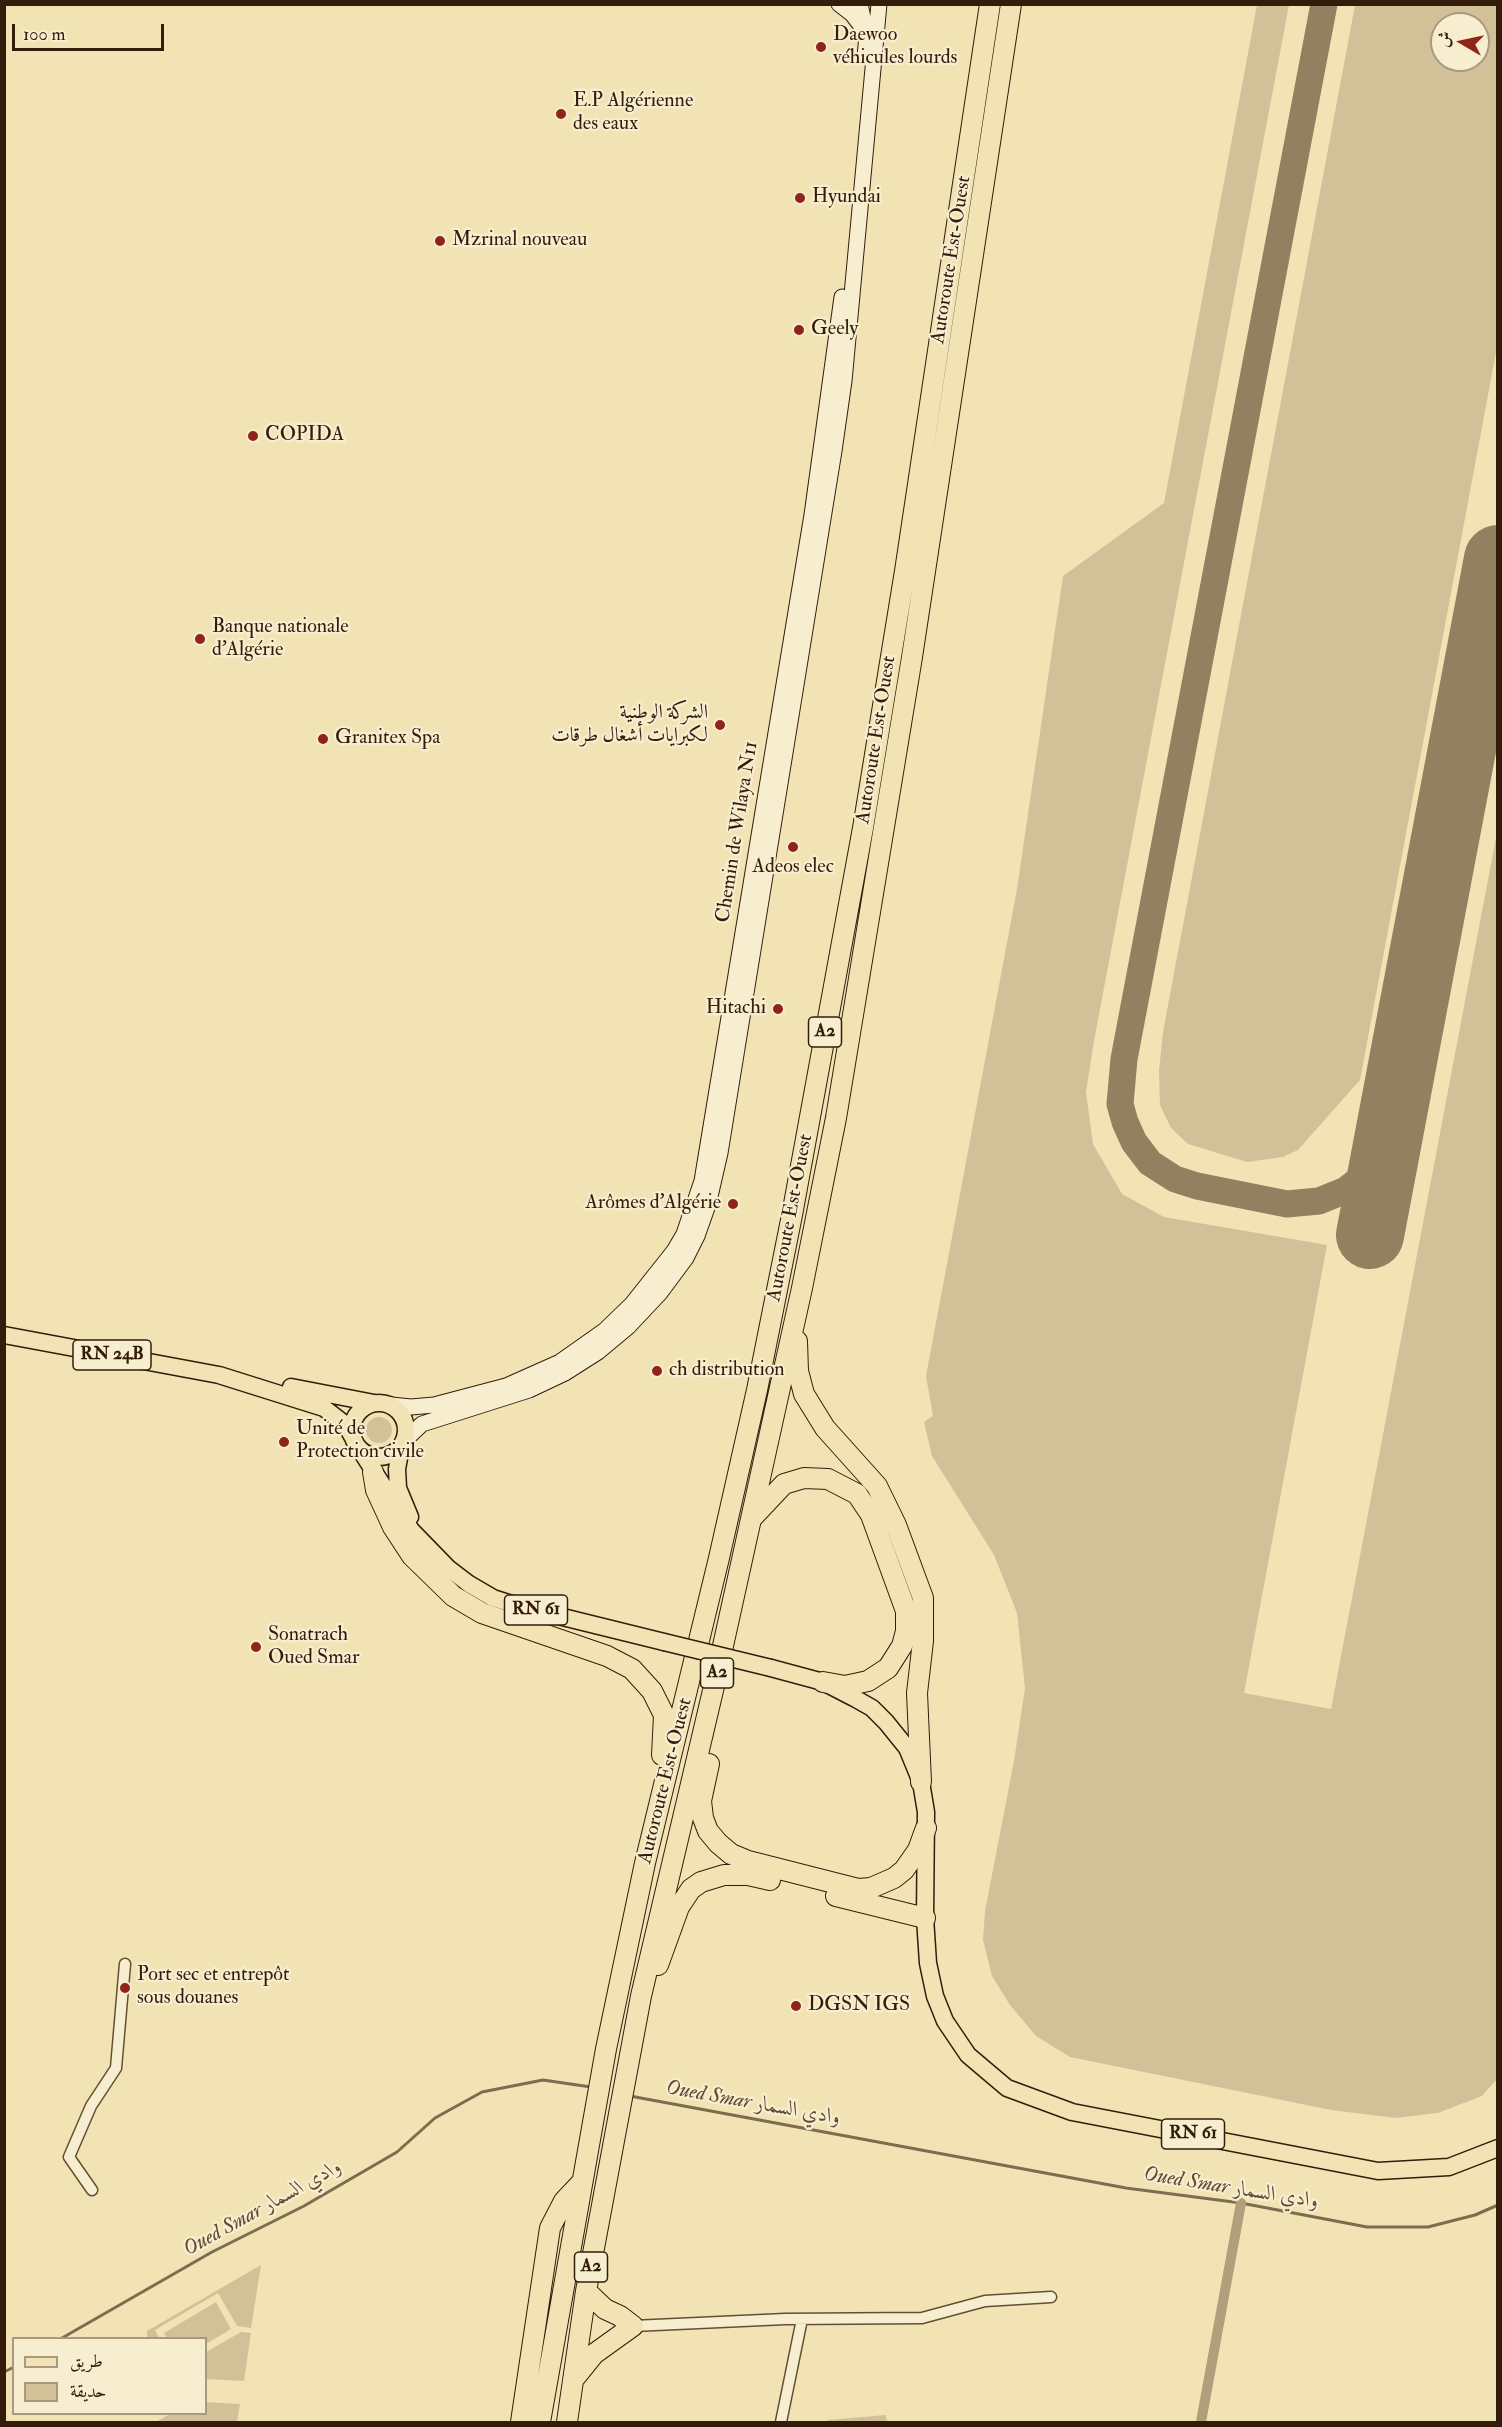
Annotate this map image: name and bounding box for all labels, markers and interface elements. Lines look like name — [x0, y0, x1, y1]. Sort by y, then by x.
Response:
scale bar — [15, 12, 166, 50]
north arrow — [1430, 12, 1490, 72]
text: 100 m — [23, 23, 66, 46]
place label: Daewoo véhicules lourds — [833, 24, 957, 71]
text: ش — [1433, 30, 1455, 49]
marker: Daewoo véhicules lourds — [814, 40, 828, 54]
place label: E.P Algérienne des eaux — [573, 90, 693, 137]
marker: E.P Algérienne des eaux — [554, 107, 568, 121]
street label: Autoroute Est-Ouest — [927, 174, 977, 346]
place label: Hyundai — [812, 186, 881, 210]
marker: Hyundai — [793, 191, 807, 205]
place label: Mzrinal nouveau — [452, 229, 587, 253]
marker: Mzrinal nouveau — [433, 234, 447, 248]
place label: Geely — [811, 318, 858, 342]
marker: Geely — [792, 323, 806, 337]
place label: COPIDA — [265, 424, 344, 448]
marker: COPIDA — [246, 429, 260, 443]
place label: Banque nationale d'Algérie — [212, 616, 349, 663]
marker: Banque nationale d'Algérie — [193, 632, 207, 646]
street label: Autoroute Est-Ouest — [852, 654, 902, 826]
place label: الشركة الوطنية لكبرايات أشغال طرقات — [551, 702, 708, 749]
marker: الشركة الوطنية لكبرايات أشغال طرقات — [713, 718, 727, 732]
place label: Granitex Spa — [335, 727, 440, 751]
marker: Granitex Spa — [316, 732, 330, 746]
street label: Chemin de Wilaya N11 — [712, 740, 764, 924]
marker: Adeos elec — [786, 840, 800, 854]
place label: Adeos elec — [752, 856, 834, 880]
place label: Hitachi — [706, 997, 766, 1021]
marker: Hitachi — [771, 1002, 785, 1016]
road number: A2 — [808, 1017, 842, 1047]
street label: Autoroute Est-Ouest — [763, 1132, 819, 1304]
place label: Arômes d'Algérie — [585, 1192, 721, 1216]
marker: Arômes d'Algérie — [726, 1197, 740, 1211]
road number: RN 24B — [73, 1340, 151, 1370]
place label: ch distribution — [669, 1359, 785, 1383]
marker: ch distribution — [650, 1364, 664, 1378]
place label: Unité de Protection civile — [296, 1418, 424, 1465]
marker: Unité de Protection civile — [277, 1435, 291, 1449]
road number: RN 61 — [504, 1595, 568, 1625]
place label: Sonatrach Oued Smar — [268, 1624, 359, 1671]
marker: Sonatrach Oued Smar — [249, 1640, 263, 1654]
road number: A2 — [700, 1658, 734, 1688]
street label: Autoroute Est-Ouest — [634, 1696, 698, 1866]
place label: Port sec et entrepôt sous douanes — [137, 1964, 289, 2011]
marker: Port sec et entrepôt sous douanes — [118, 1981, 132, 1995]
place label: DGSN IGS — [808, 1994, 910, 2018]
marker: DGSN IGS — [789, 1999, 803, 2013]
water label: Oued Smar وادي السمار — [664, 2076, 842, 2132]
road number: RN 61 — [1162, 2119, 1224, 2149]
water label: Oued Smar وادي السمار — [179, 2155, 347, 2263]
water label: Oued Smar وادي السمار — [1142, 2163, 1320, 2215]
road number: A2 — [574, 2252, 608, 2282]
legend — [12, 2337, 207, 2415]
text: طريق — [70, 2350, 103, 2373]
text: حديقة — [70, 2380, 106, 2403]

